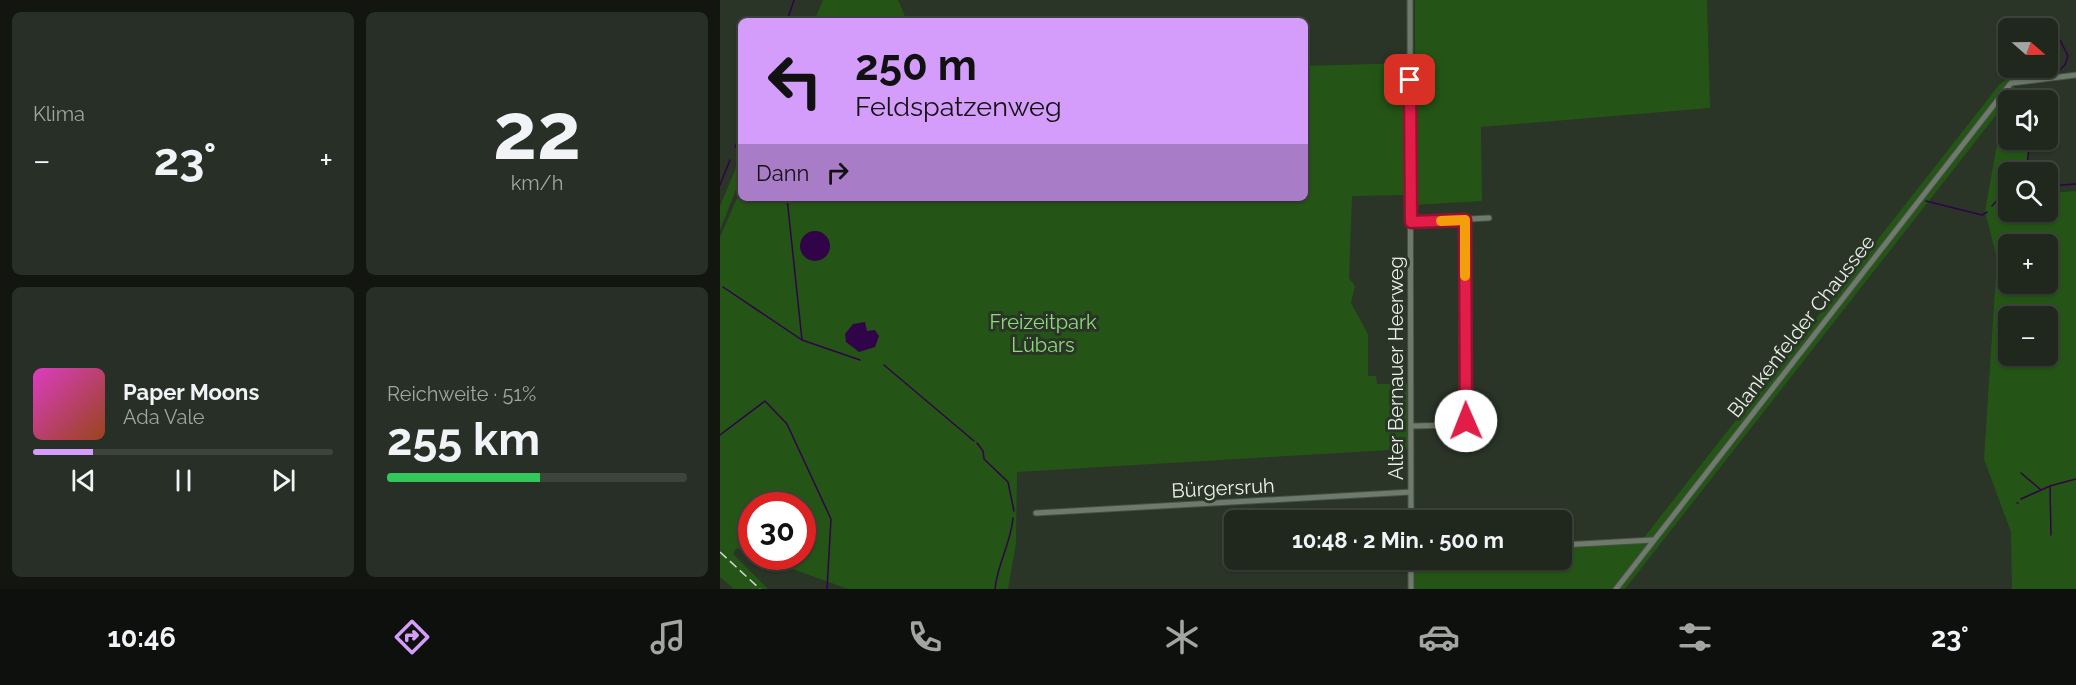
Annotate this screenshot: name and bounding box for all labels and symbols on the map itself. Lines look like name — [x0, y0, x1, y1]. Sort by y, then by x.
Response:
north arrow — [1998, 18, 2058, 78]
pin — [1384, 54, 1435, 105]
street label: Blankenfelder Chaussee — [1722, 230, 1880, 422]
street label: Alter Bernauer Heerweg — [1384, 256, 1408, 480]
park label: Freizeitpark Lübars — [989, 310, 1097, 357]
position arrow — [1434, 389, 1498, 453]
street label: Bürgersruh — [1171, 473, 1275, 503]
speed limit sign: 30 — [738, 492, 816, 570]

